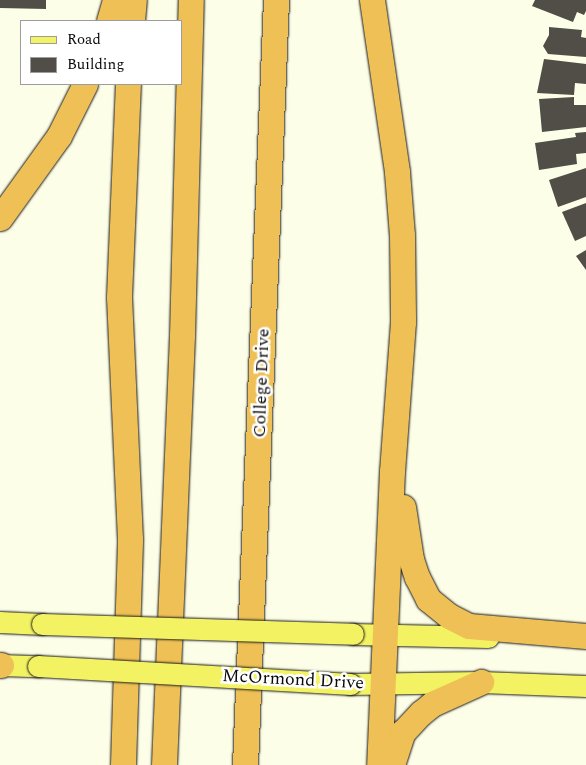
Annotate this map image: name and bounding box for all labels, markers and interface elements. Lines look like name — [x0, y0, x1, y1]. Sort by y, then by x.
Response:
legend — [20, 20, 182, 85]
text: Road — [67, 28, 101, 51]
text: Building — [67, 53, 124, 76]
street label: College Drive — [249, 328, 275, 438]
street label: McOrmond Drive — [222, 666, 364, 694]

